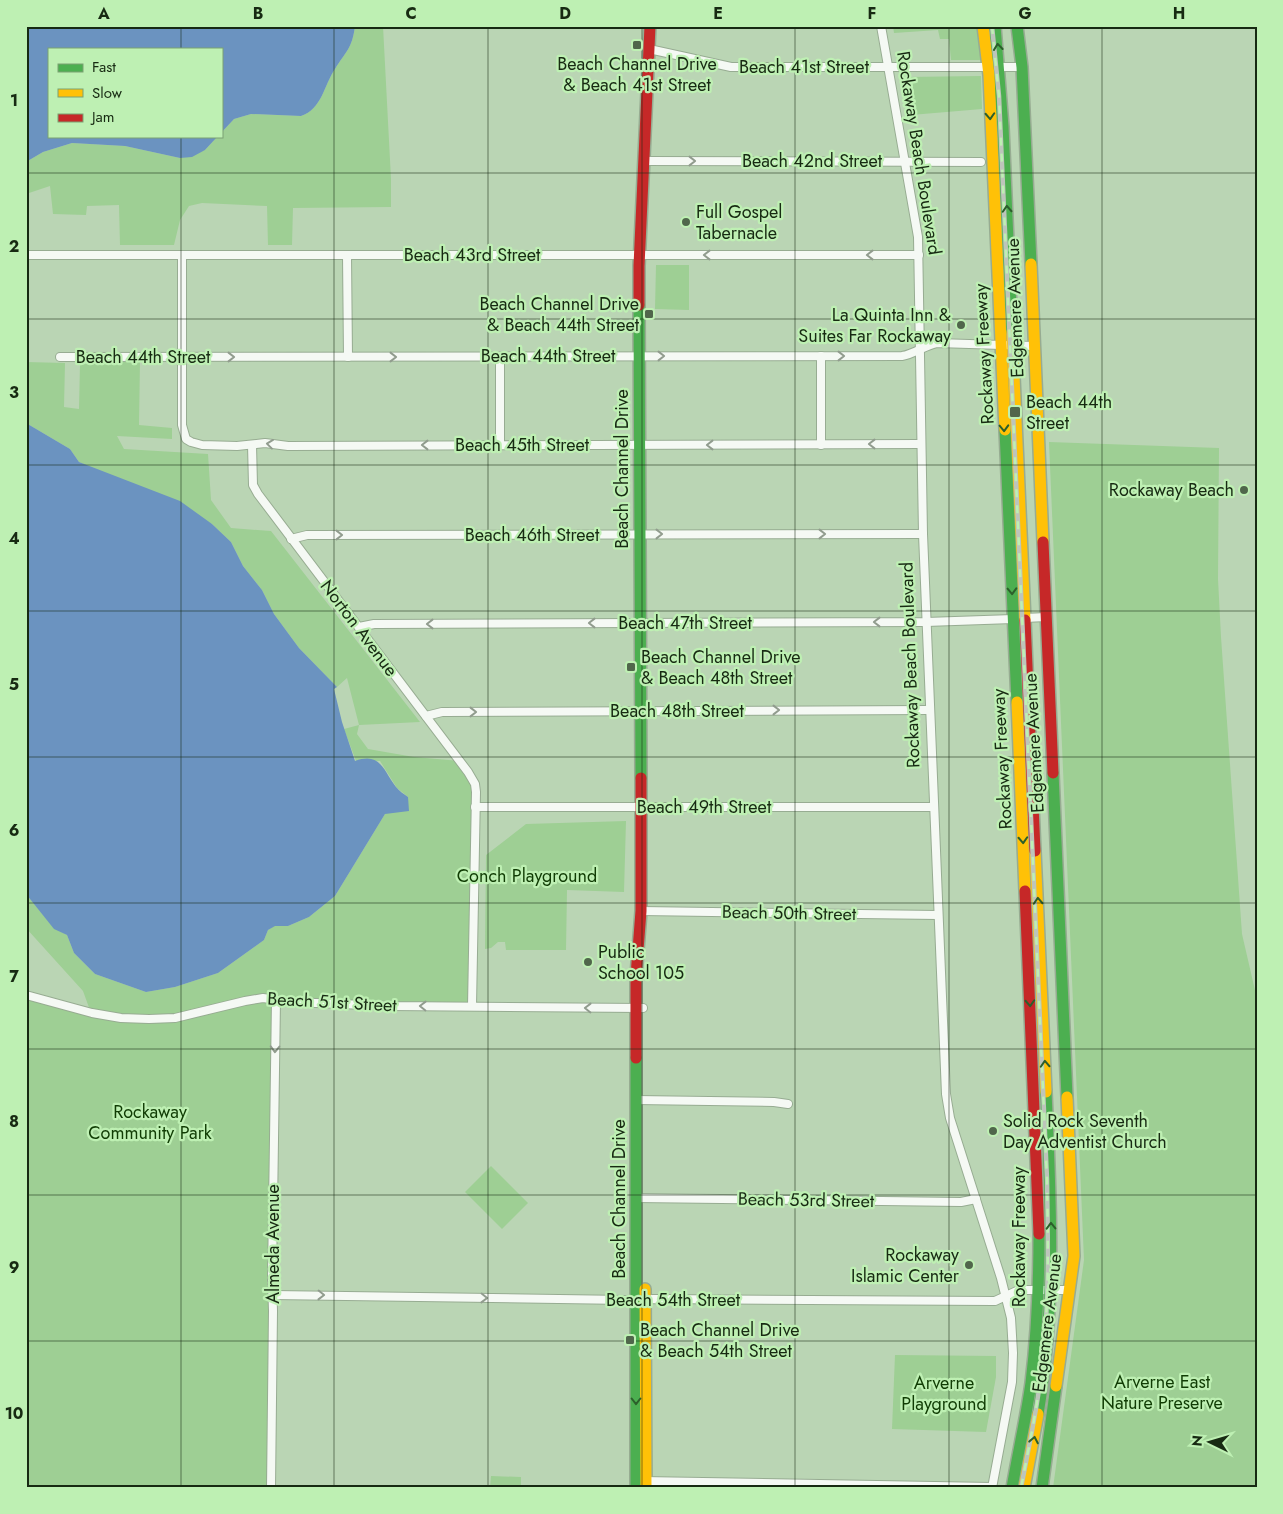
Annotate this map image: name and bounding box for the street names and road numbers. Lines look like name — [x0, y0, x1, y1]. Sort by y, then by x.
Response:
street label: Rockaway Beach Boulevard — [890, 49, 948, 257]
street label: Beach 41st Street — [739, 54, 870, 80]
street label: Beach 42nd Street — [742, 148, 883, 174]
street label: Edgemere Avenue — [1000, 238, 1030, 378]
street label: Beach 43rd Street — [404, 242, 541, 268]
street label: Rockaway Freeway — [967, 283, 1001, 425]
street label: Beach 44th Street — [481, 343, 616, 369]
street label: Beach 44th Street — [76, 344, 211, 370]
street label: Beach Channel Drive — [609, 389, 635, 549]
street label: Beach 45th Street — [455, 432, 590, 458]
street label: Beach 46th Street — [465, 522, 600, 548]
street label: Rockaway Beach Boulevard — [893, 562, 927, 768]
street label: Norton Avenue — [314, 574, 404, 682]
street label: Beach 47th Street — [618, 610, 752, 636]
street label: Edgemere Avenue — [1017, 673, 1051, 813]
street label: Rockaway Freeway — [985, 688, 1019, 830]
street label: Beach 48th Street — [610, 698, 745, 724]
street label: Beach 49th Street — [637, 794, 772, 820]
street label: Beach 50th Street — [722, 899, 857, 927]
street label: Beach 51st Street — [267, 986, 398, 1018]
street label: Beach Channel Drive — [606, 1119, 632, 1279]
street label: Rockaway Freeway — [1006, 1167, 1032, 1307]
street label: Almeda Avenue — [260, 1184, 286, 1304]
street label: Beach 53rd Street — [738, 1186, 875, 1214]
street label: Edgemere Avenue — [1026, 1252, 1068, 1394]
street label: Beach 54th Street — [606, 1287, 741, 1313]

